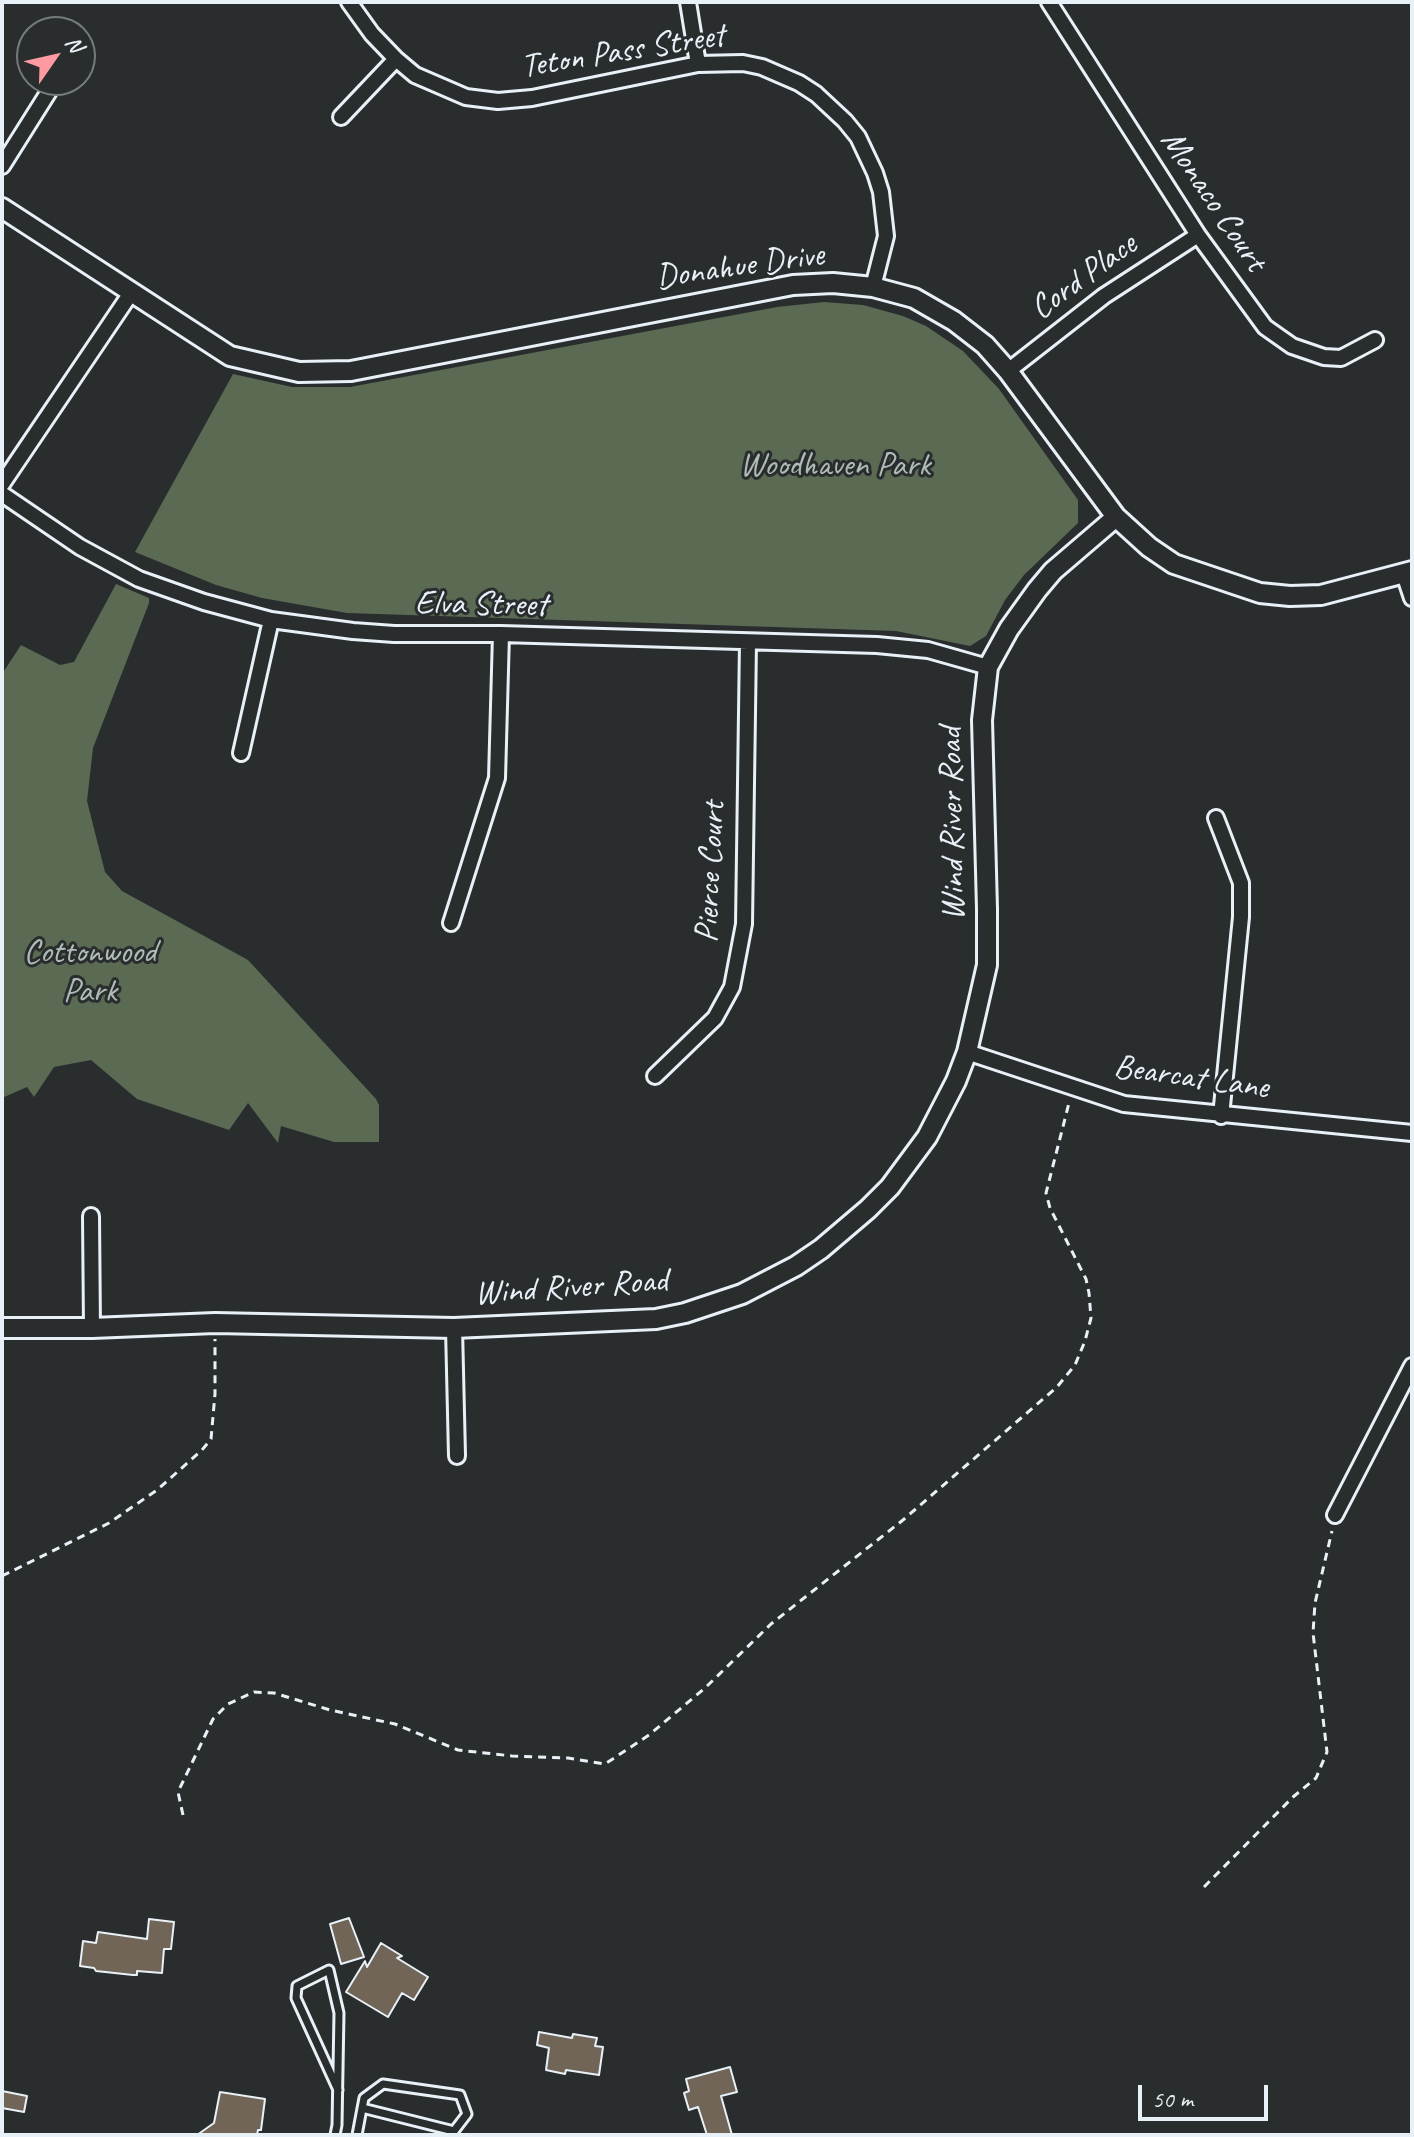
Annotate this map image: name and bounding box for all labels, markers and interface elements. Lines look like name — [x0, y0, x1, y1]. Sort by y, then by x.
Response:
north arrow — [16, 16, 96, 96]
street label: Teton Pass Street — [519, 16, 727, 88]
text: N — [59, 30, 90, 57]
street label: Monaco Court — [1151, 123, 1275, 279]
street label: Cord Place — [1023, 225, 1145, 329]
street label: Donahue Drive — [653, 235, 827, 299]
park label: Woodhaven Park — [740, 446, 930, 486]
street label: Elva Street — [415, 583, 547, 627]
street label: Wind River Road — [931, 727, 975, 921]
street label: Pierce Court — [687, 800, 735, 944]
park label: Cottonwood Park — [24, 933, 156, 1012]
street label: Bearcat Lane — [1111, 1047, 1271, 1109]
street label: Wind River Road — [473, 1261, 669, 1315]
scale bar — [1142, 2069, 1272, 2119]
text: 50 m — [1152, 2084, 1193, 2114]

